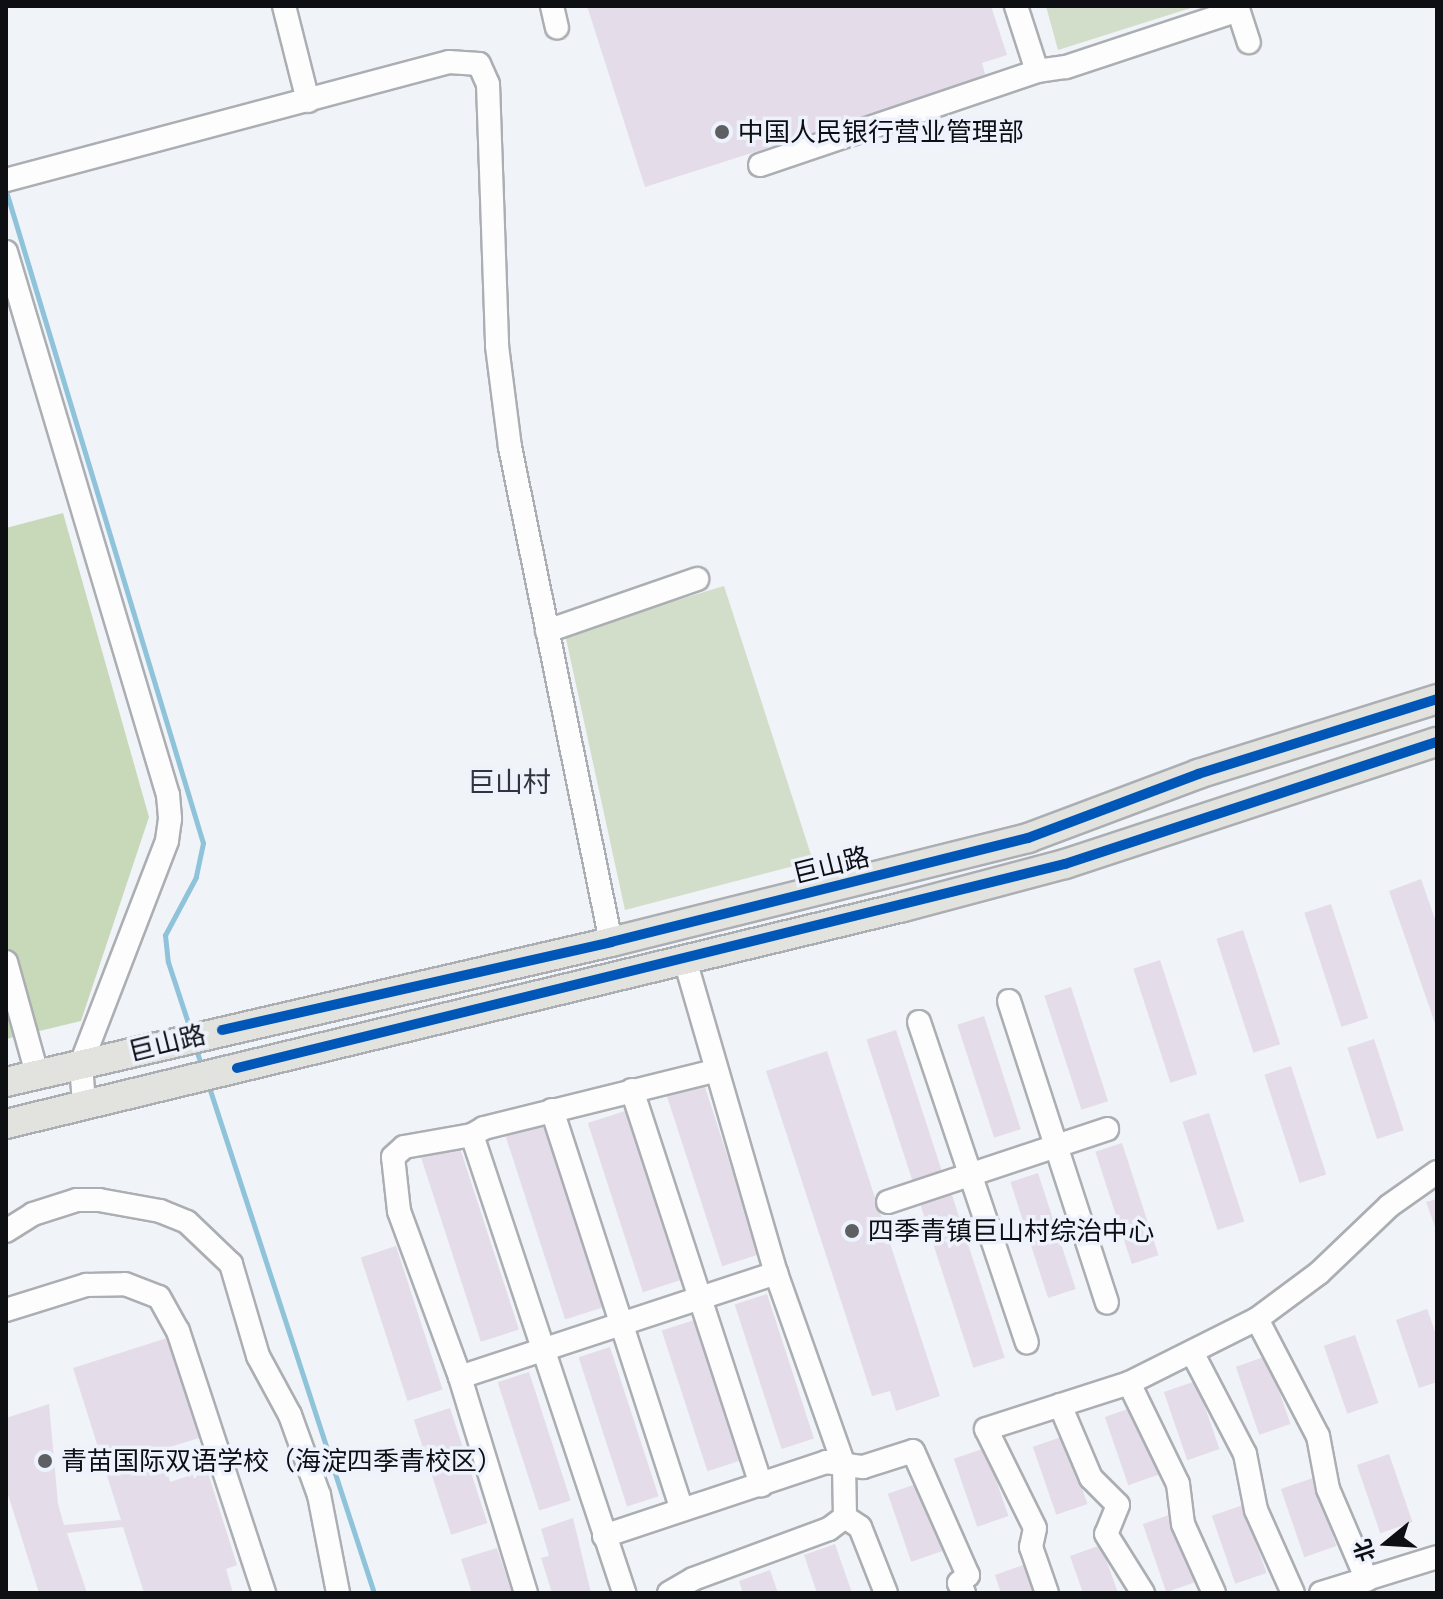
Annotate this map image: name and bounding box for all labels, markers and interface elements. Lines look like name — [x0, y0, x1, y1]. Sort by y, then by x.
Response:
place label: 中国人民银行营业管理部 — [738, 116, 1024, 148]
marker: 中国人民银行营业管理部 — [713, 123, 731, 141]
district label: 巨山村 — [467, 765, 551, 799]
street label: 巨山路 — [789, 840, 873, 890]
street label: 巨山路 — [125, 1018, 209, 1068]
place label: 四季青镇巨山村综治中心 — [868, 1215, 1154, 1247]
marker: 四季青镇巨山村综治中心 — [843, 1222, 861, 1240]
place label: 青苗国际双语学校（海淀四季青校区） — [61, 1445, 503, 1477]
marker: 青苗国际双语学校（海淀四季青校区） — [36, 1452, 54, 1470]
north arrow — [1347, 1503, 1427, 1583]
text: 北 — [1347, 1536, 1381, 1565]

